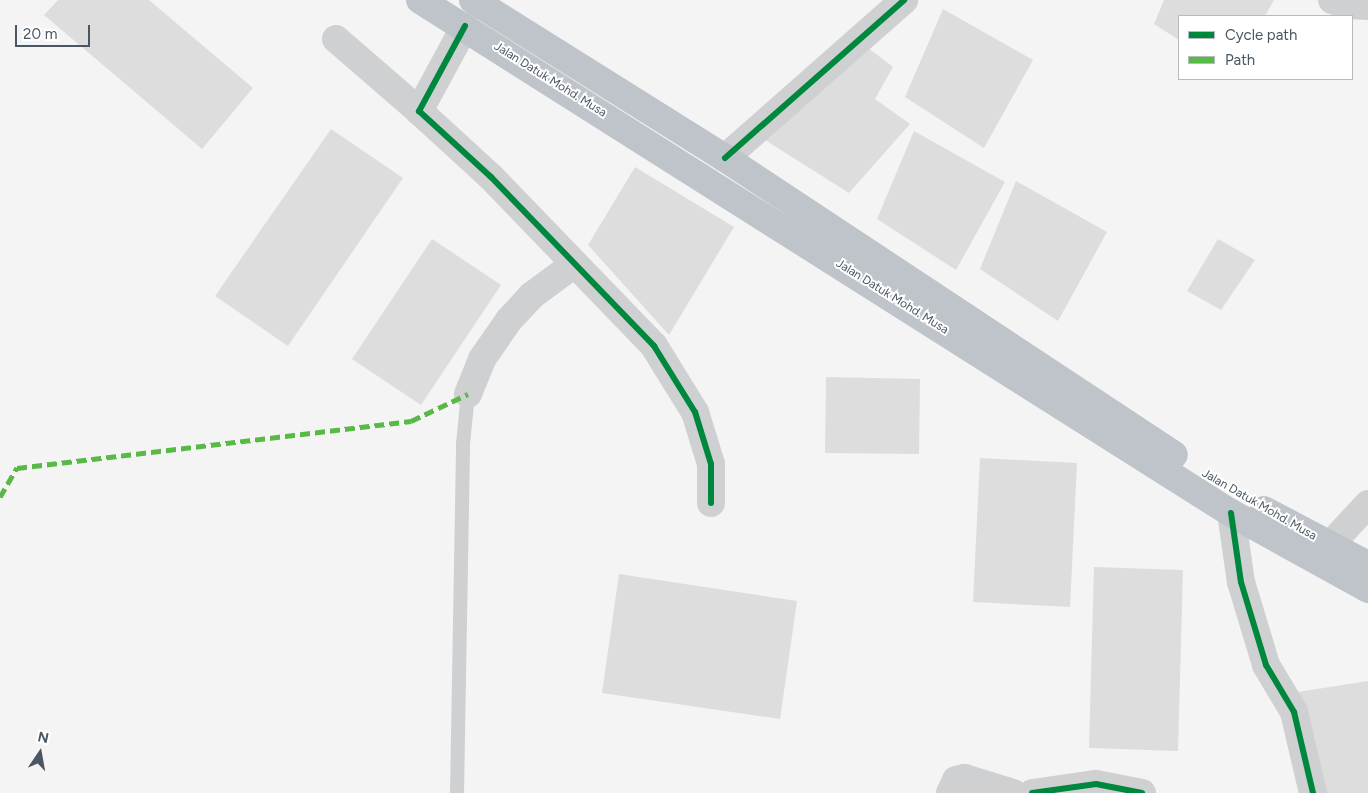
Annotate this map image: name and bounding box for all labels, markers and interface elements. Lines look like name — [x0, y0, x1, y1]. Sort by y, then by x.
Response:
scale bar — [18, 15, 92, 47]
legend — [1178, 15, 1353, 80]
text: 20 m — [23, 25, 57, 43]
text: Cycle path — [1225, 26, 1297, 44]
street label: Jalan Datuk Mohd. Musa — [491, 39, 609, 121]
text: Path — [1225, 51, 1255, 69]
street label: Jalan Datuk Mohd. Musa — [833, 256, 951, 338]
street label: Jalan Datuk Mohd. Musa — [1199, 466, 1319, 544]
north arrow — [15, 728, 65, 778]
text: N — [36, 728, 50, 747]

